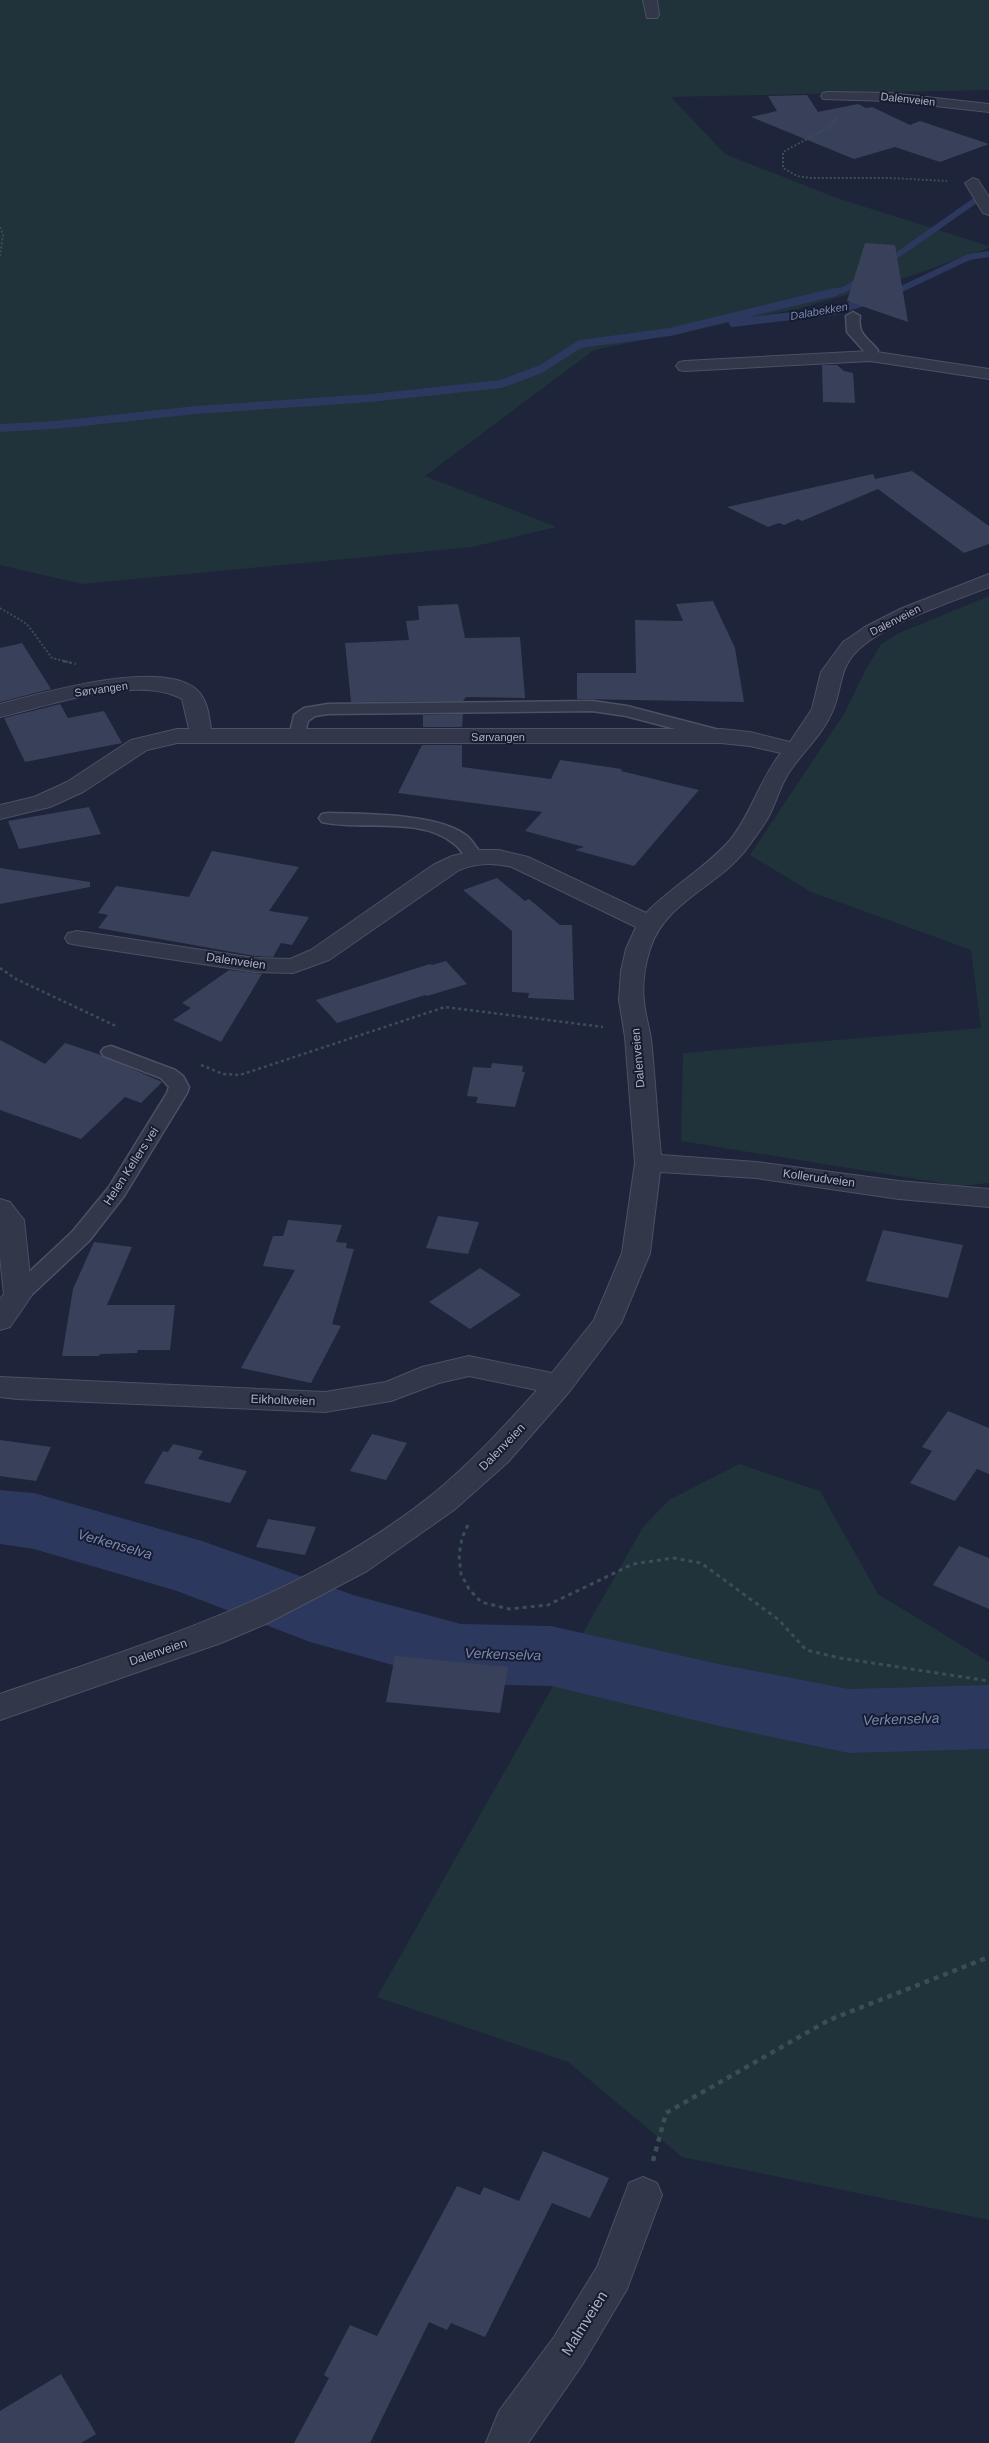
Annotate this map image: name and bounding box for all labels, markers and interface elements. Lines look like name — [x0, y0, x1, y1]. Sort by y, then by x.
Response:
street label: Dalenveien — [880, 90, 936, 108]
water label: Dalabekken — [789, 300, 849, 322]
street label: Dalenveien — [868, 602, 922, 638]
street label: Sørvangen — [74, 679, 128, 699]
street label: Sørvangen — [471, 731, 525, 743]
street label: Dalenveien — [205, 950, 267, 972]
street label: Dalenveien — [628, 1027, 648, 1089]
street label: Helen Kellers vei — [101, 1124, 161, 1208]
street label: Kollerudveien — [782, 1166, 856, 1190]
street label: Eikholtveien — [250, 1392, 316, 1408]
street label: Dalenveien — [476, 1421, 528, 1473]
water label: Verkenselva — [76, 1526, 154, 1562]
street label: Dalenveien — [127, 1636, 189, 1668]
water label: Verkenselva — [464, 1645, 542, 1663]
water label: Verkenselva — [862, 1710, 940, 1728]
street label: Malmveien — [558, 2288, 610, 2358]

